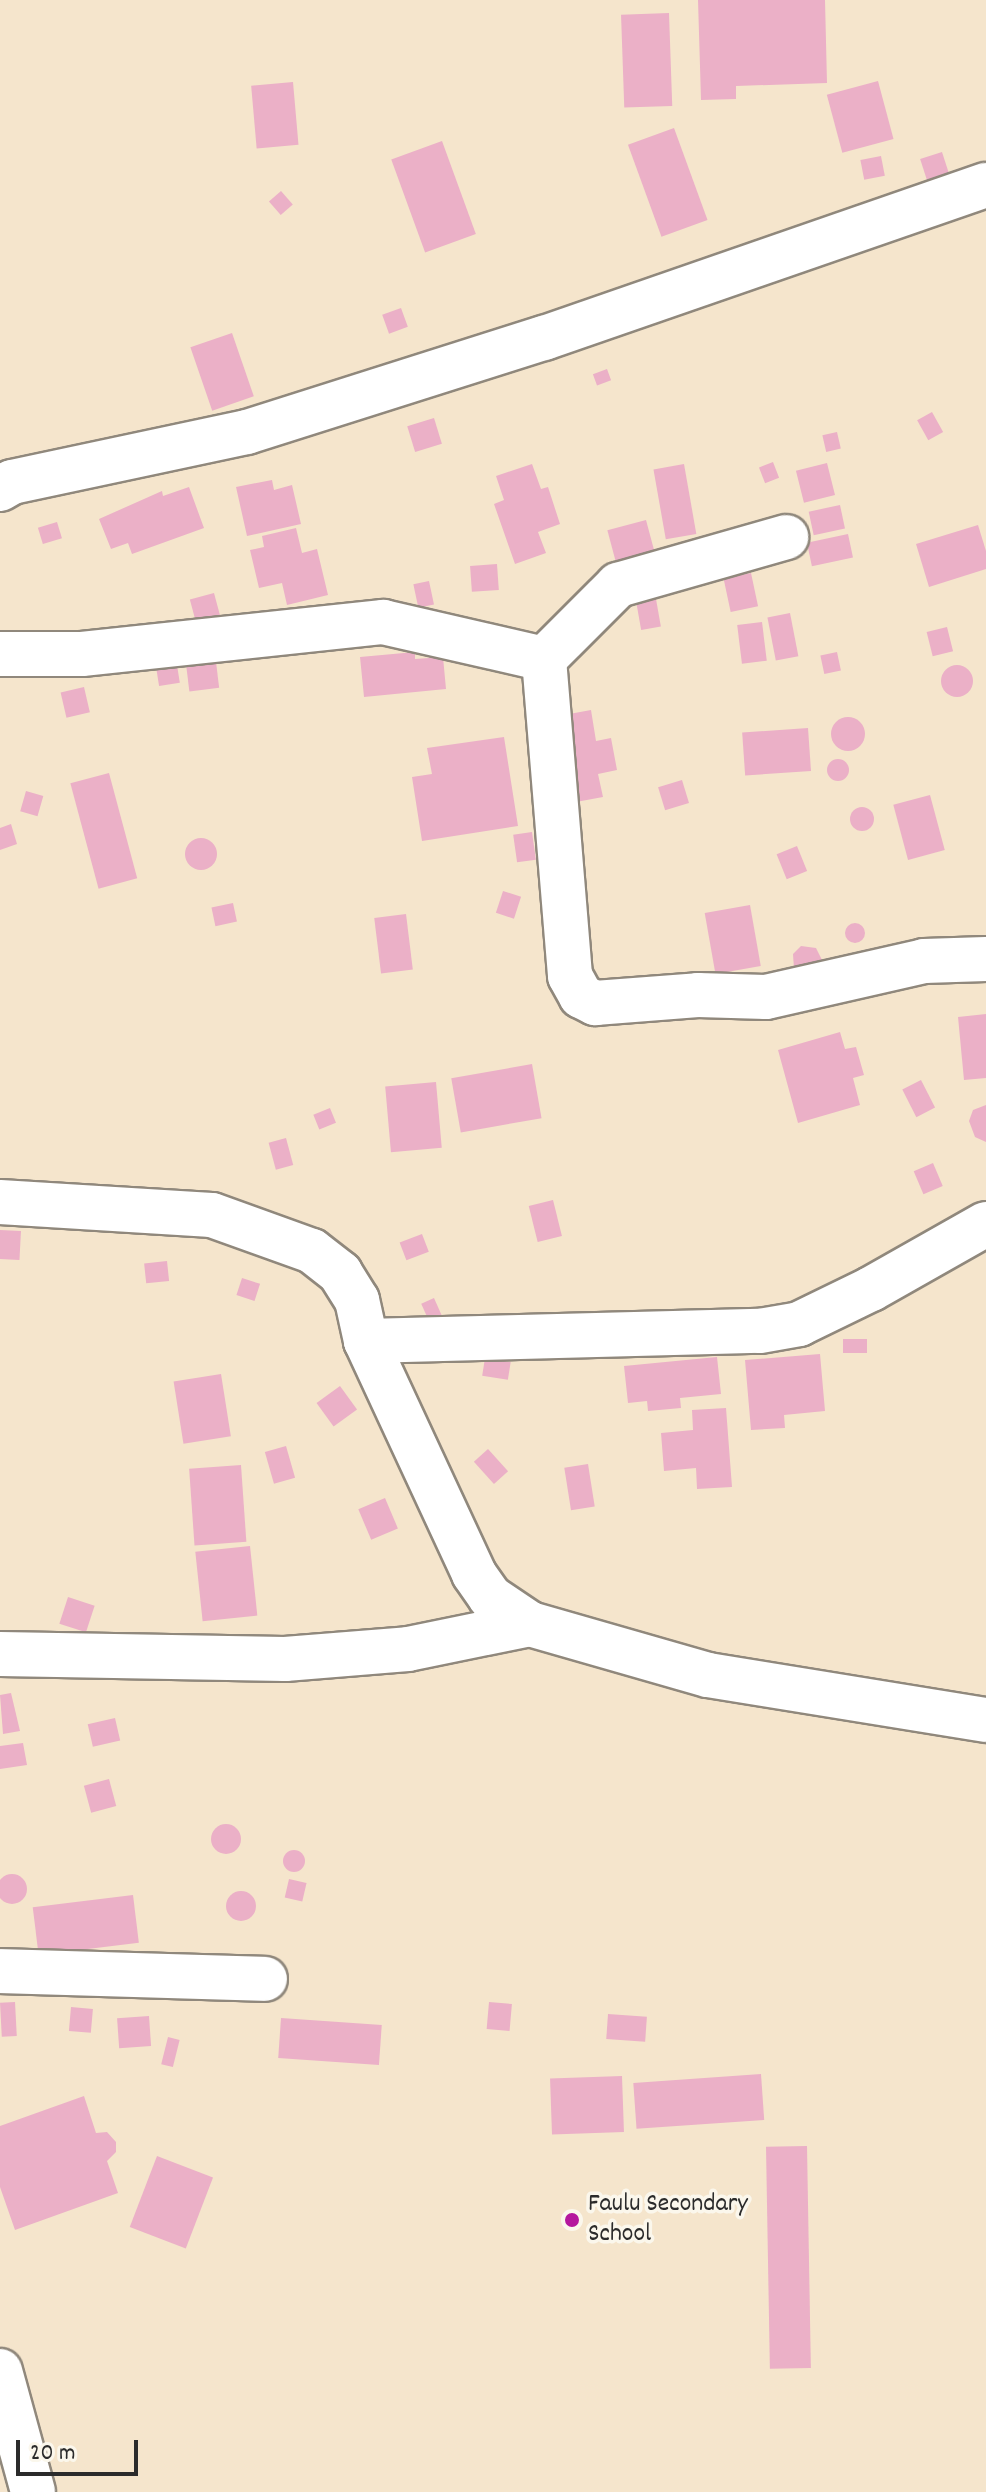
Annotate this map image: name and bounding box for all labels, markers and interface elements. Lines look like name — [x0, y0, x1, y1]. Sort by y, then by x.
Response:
place label: Faulu Secondary School — [588, 2189, 748, 2250]
marker: Faulu Secondary School — [563, 2211, 581, 2229]
scale bar — [20, 2424, 142, 2474]
text: 20 m — [30, 2437, 76, 2471]

